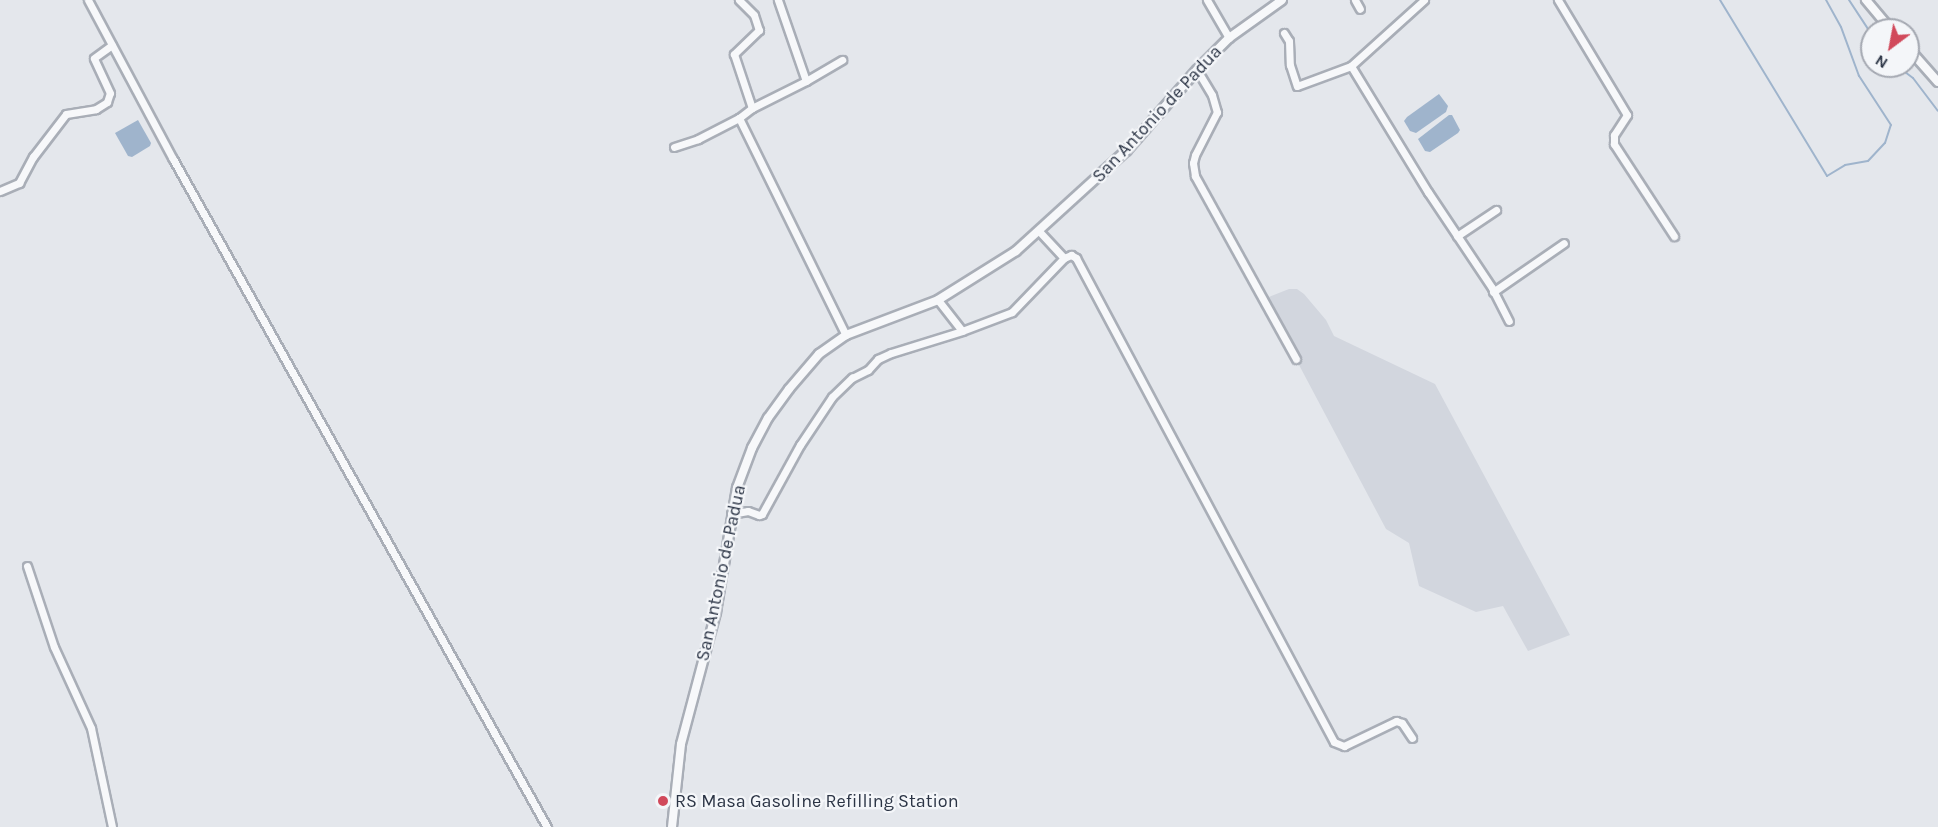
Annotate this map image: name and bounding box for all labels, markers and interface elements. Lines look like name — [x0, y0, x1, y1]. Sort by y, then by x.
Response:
north arrow — [1860, 18, 1920, 78]
street label: San Antonio de Padua — [1088, 41, 1226, 187]
text: N — [1871, 51, 1891, 73]
street label: San Antonio de Padua — [692, 483, 750, 663]
place label: RS Masa Gasoline Refilling Station — [675, 790, 958, 812]
marker: RS Masa Gasoline Refilling Station — [656, 794, 670, 808]

